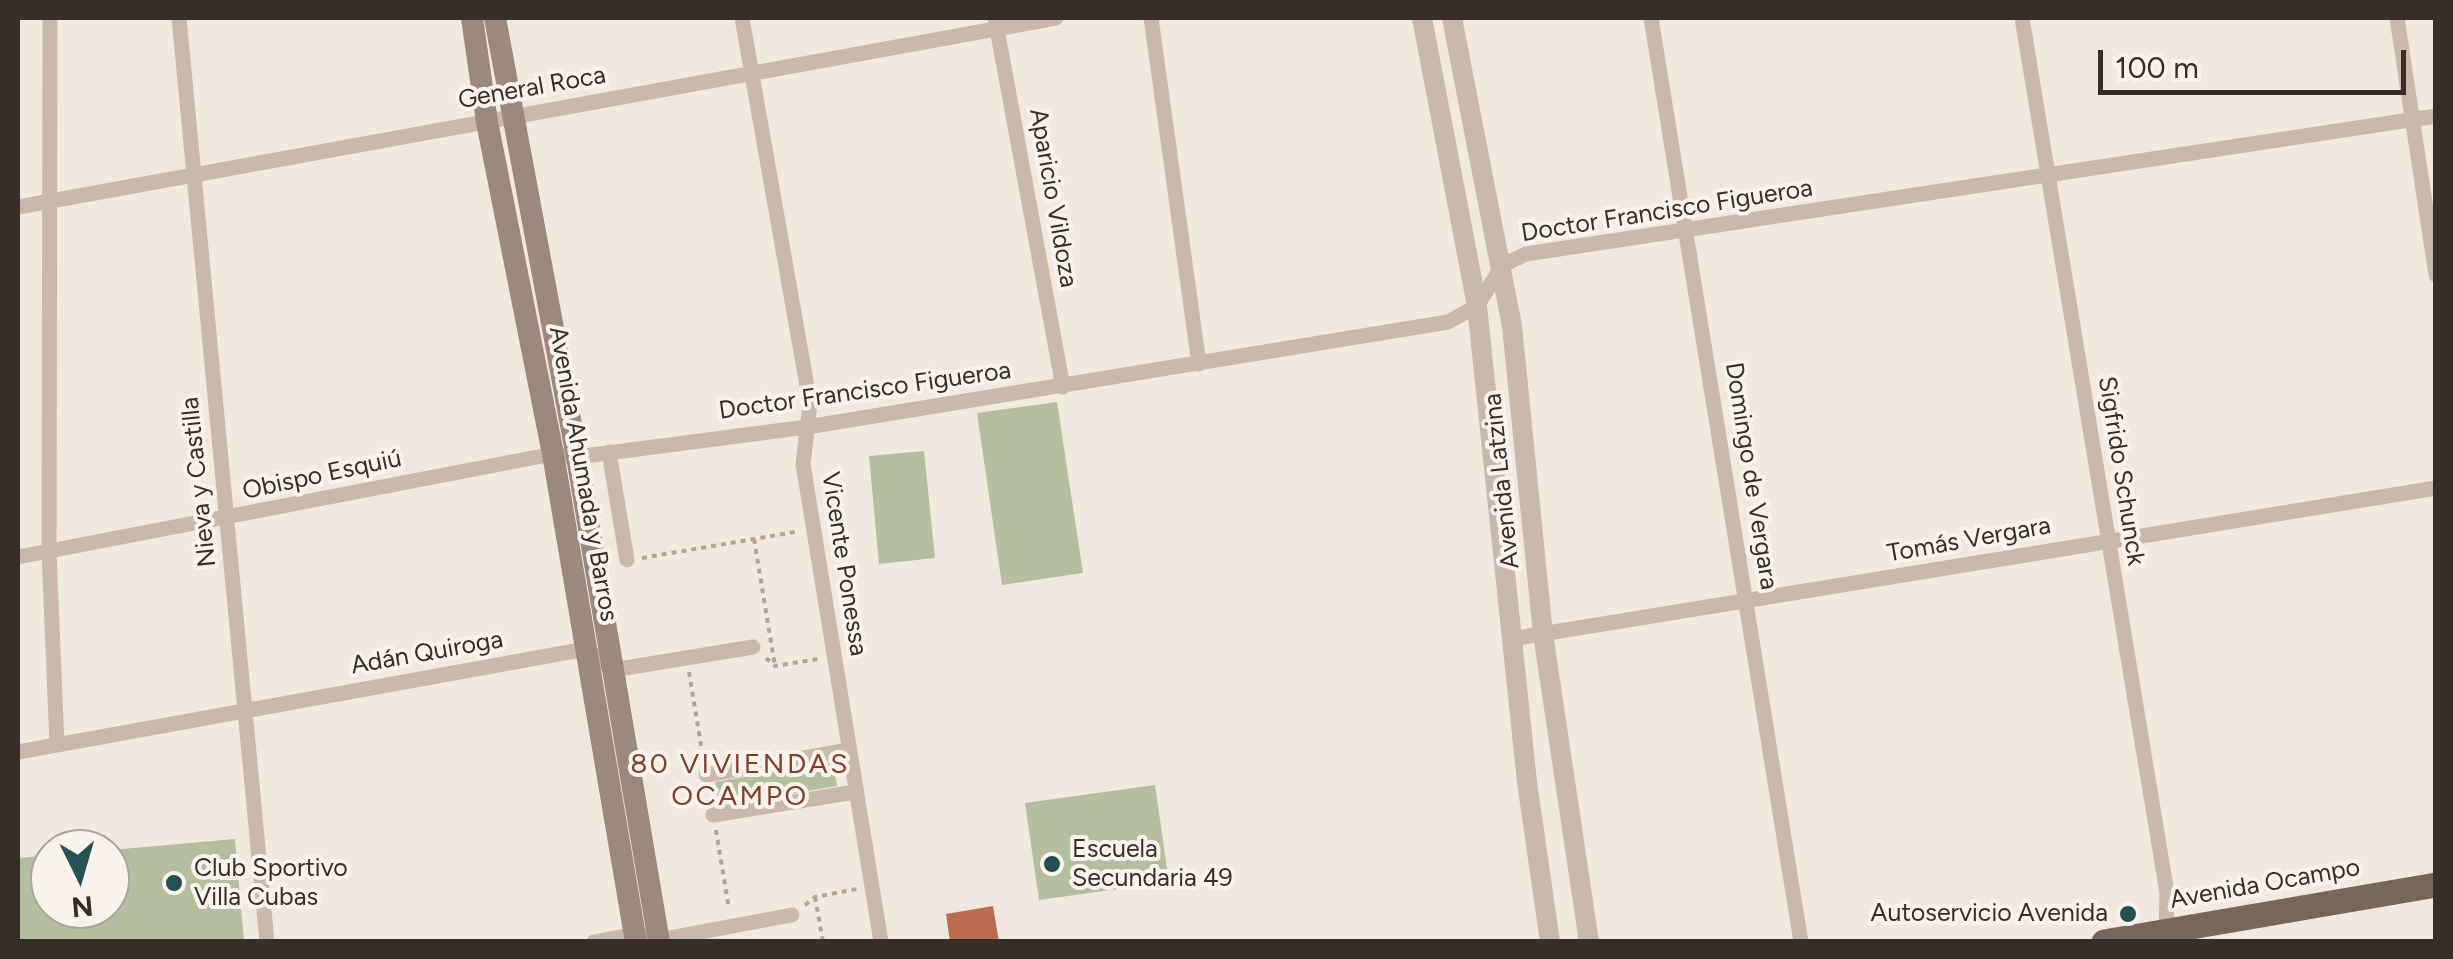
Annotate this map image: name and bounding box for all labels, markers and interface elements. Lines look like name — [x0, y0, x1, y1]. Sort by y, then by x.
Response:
scale bar — [2103, 30, 2410, 92]
text: 100 m — [2115, 49, 2199, 86]
street label: General Roca — [456, 60, 608, 116]
street label: Aparicio Vildoza — [1022, 106, 1084, 290]
street label: Doctor Francisco Figueroa — [1519, 173, 1815, 249]
street label: Avenida Ahumada y Barros — [542, 324, 624, 624]
street label: Doctor Francisco Figueroa — [717, 356, 1013, 426]
street label: Domingo de Vergara — [1718, 360, 1784, 592]
street label: Sigfrido Schunck — [2091, 374, 2151, 568]
street label: Avenida Latzina — [1478, 392, 1526, 570]
street label: Nieva y Castilla — [175, 395, 223, 569]
street label: Obispo Esquiú — [240, 444, 404, 506]
street label: Vicente Ponessa — [815, 470, 873, 658]
street label: Tomás Vergara — [1885, 511, 2053, 569]
street label: Adán Quiroga — [349, 625, 505, 681]
district label: 80 VIVIENDAS OCAMPO — [630, 748, 850, 814]
north arrow — [30, 829, 130, 929]
place label: Escuela Secundaria 49 — [1072, 835, 1233, 894]
marker: Escuela Secundaria 49 — [1041, 853, 1063, 875]
street label: Avenida Ocampo — [2168, 853, 2362, 915]
place label: Club Sportivo Villa Cubas — [194, 854, 348, 913]
marker: Club Sportivo Villa Cubas — [163, 872, 185, 894]
text: N — [70, 889, 95, 925]
place label: Autoservicio Avenida — [1871, 899, 2108, 929]
marker: Autoservicio Avenida — [2117, 903, 2139, 925]

